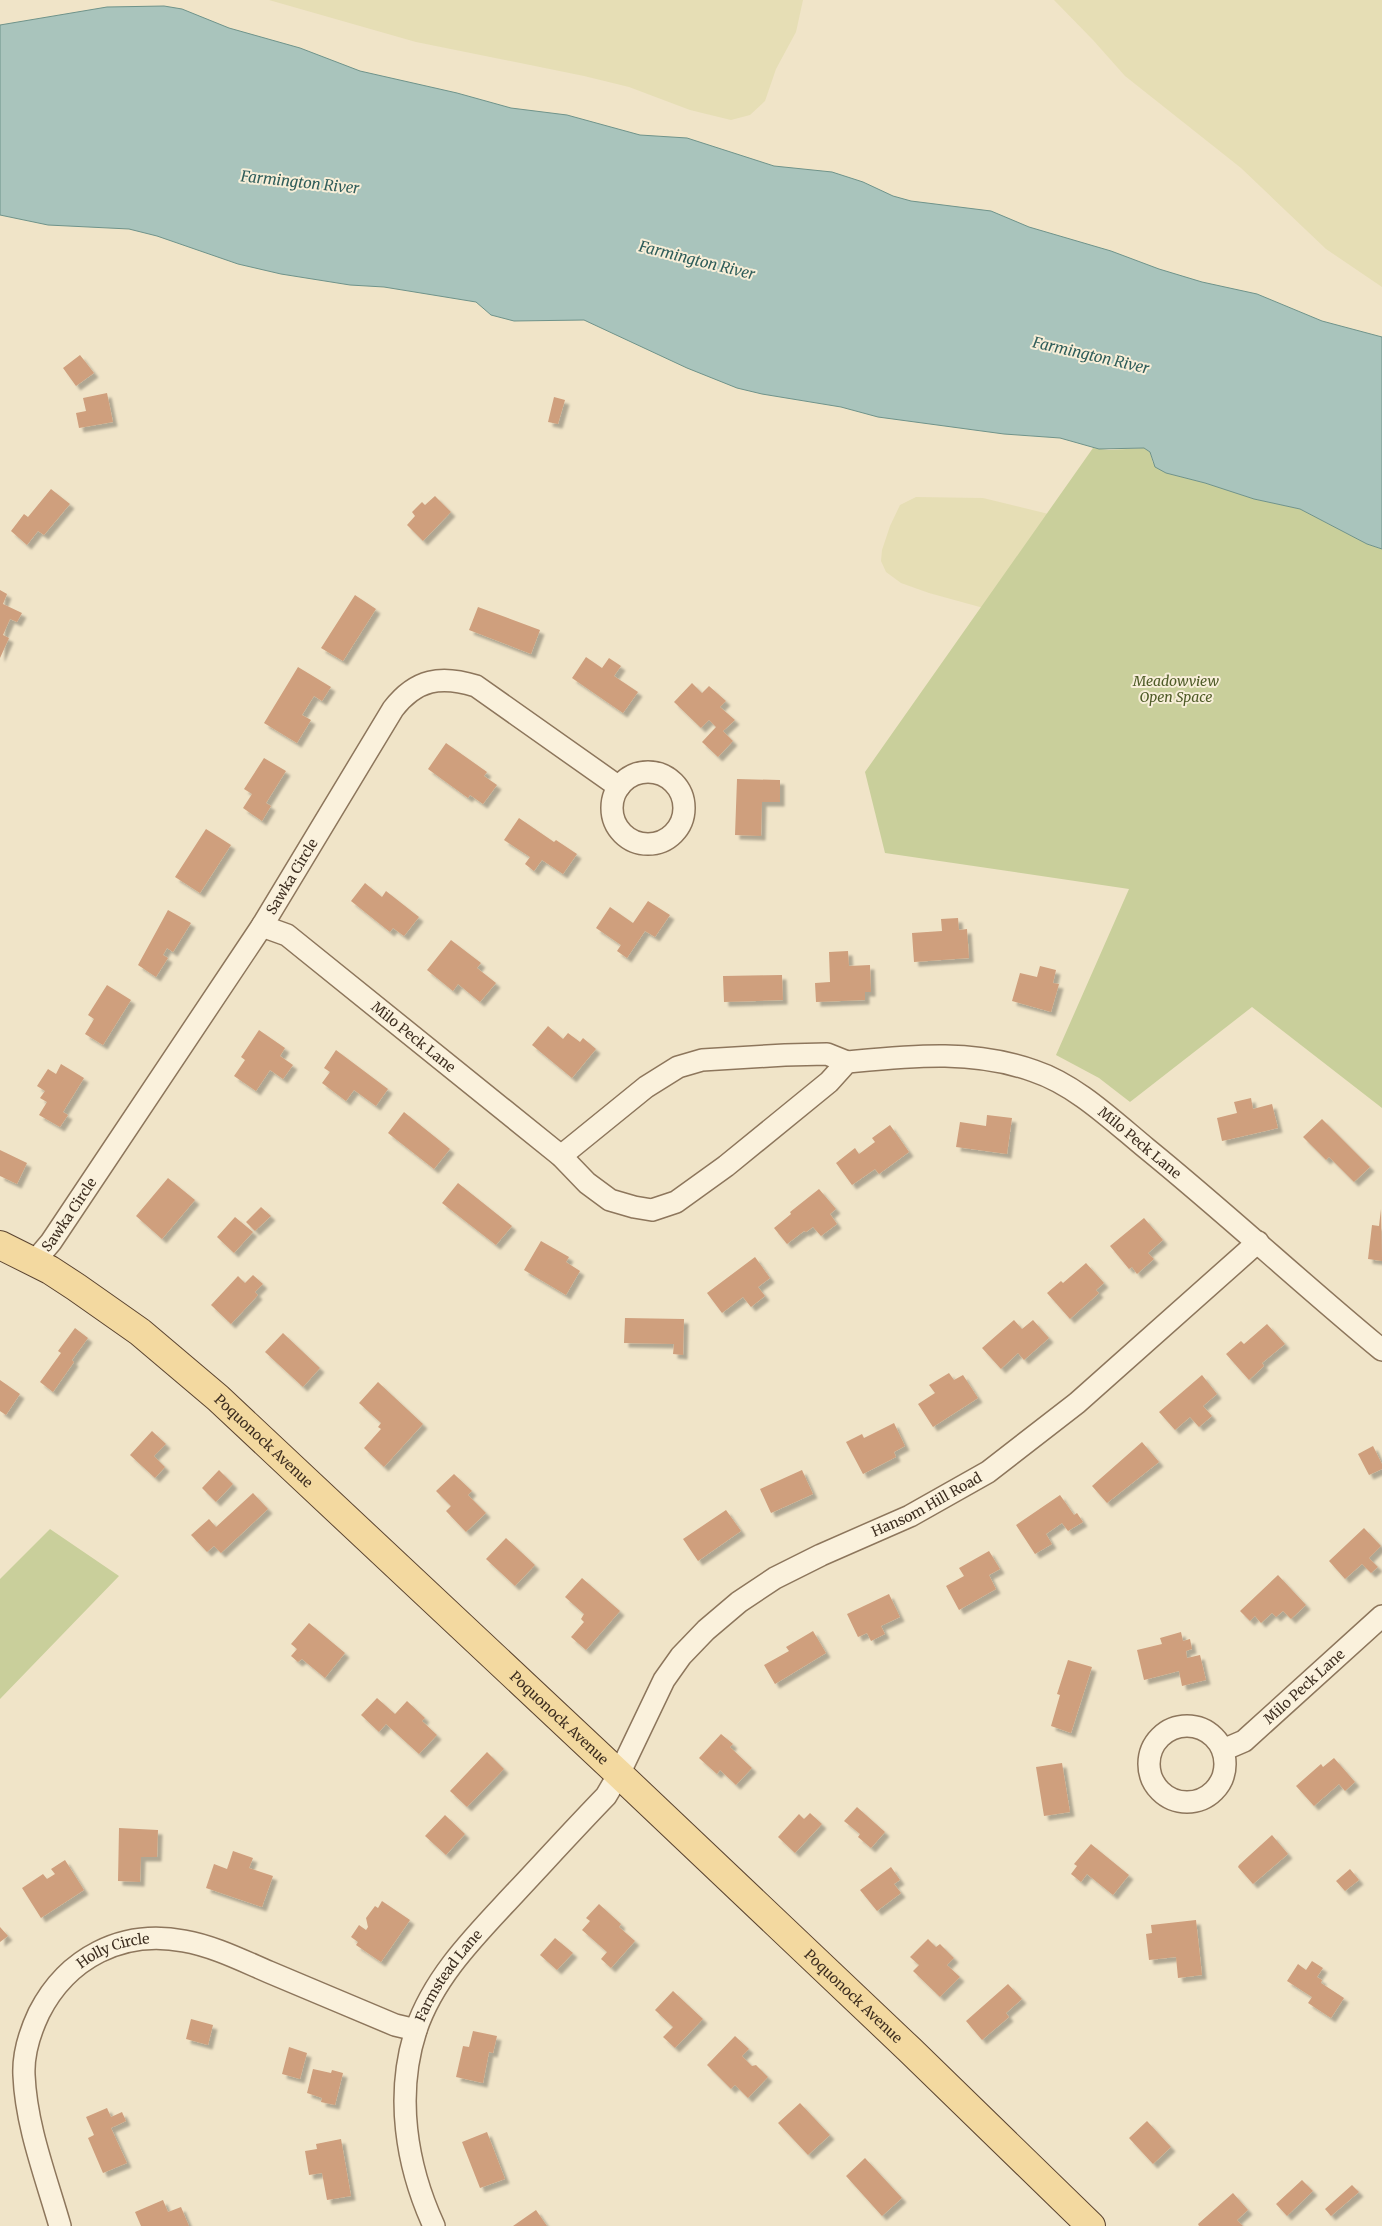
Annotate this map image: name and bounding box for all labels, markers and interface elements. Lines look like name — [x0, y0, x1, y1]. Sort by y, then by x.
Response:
water label: Farmington River — [239, 166, 361, 198]
water label: Farmington River — [636, 236, 758, 284]
water label: Farmington River — [1030, 332, 1152, 378]
park label: Meadowview Open Space — [1132, 672, 1219, 706]
street label: Sawka Circle — [262, 835, 322, 918]
street label: Milo Peck Lane — [368, 998, 459, 1076]
street label: Milo Peck Lane — [1095, 1103, 1185, 1182]
street label: Sawka Circle — [38, 1174, 100, 1255]
street label: Poquonock Avenue — [211, 1390, 317, 1491]
street label: Hansom Hill Road — [869, 1468, 985, 1541]
street label: Milo Peck Lane — [1260, 1645, 1348, 1728]
street label: Poquonock Avenue — [506, 1667, 612, 1768]
street label: Farmstead Lane — [411, 1926, 486, 2024]
street label: Holly Circle — [73, 1929, 150, 1972]
street label: Poquonock Avenue — [800, 1945, 906, 2047]

